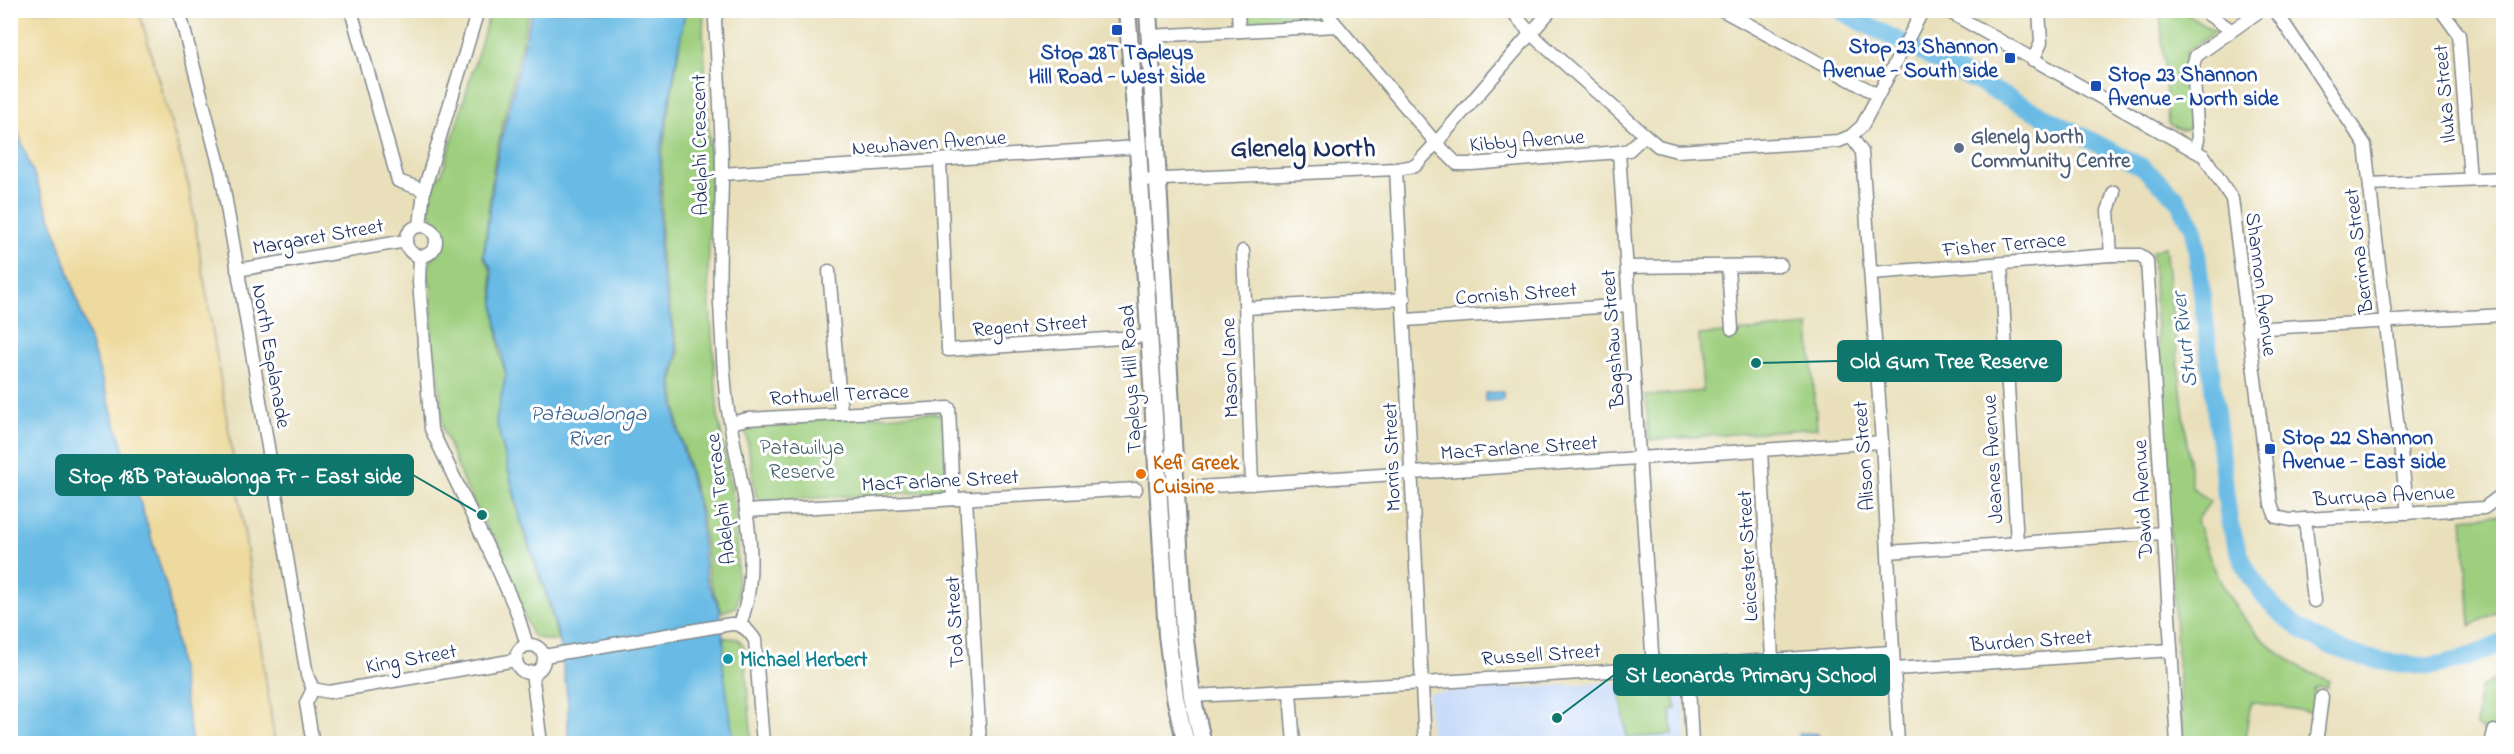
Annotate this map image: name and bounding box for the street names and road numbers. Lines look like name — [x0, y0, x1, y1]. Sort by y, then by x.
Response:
street label: Iluka Street — [2427, 43, 2465, 145]
street label: Adelphi Crescent — [685, 74, 717, 216]
street label: Kibby Avenue — [1469, 123, 1586, 163]
street label: Newhaven Avenue — [851, 124, 1008, 164]
street label: Berrima Street — [2337, 186, 2383, 316]
street label: Shannon Avenue — [2236, 211, 2284, 359]
street label: Margaret Street — [250, 212, 387, 266]
street label: Fisher Terrace — [1940, 226, 2068, 266]
street label: Bagshaw Street — [1594, 268, 1636, 410]
street label: Cornish Street — [1454, 276, 1578, 314]
street label: North Esplanade — [243, 282, 298, 431]
street label: Tapleys Hill Road — [1113, 304, 1153, 454]
street label: Regent Street — [971, 308, 1089, 348]
street label: Mason Lane — [1214, 317, 1248, 419]
street label: Rothwell Terrace — [769, 377, 910, 415]
street label: Jeanes Avenue — [1976, 393, 2012, 524]
street label: Alison Street — [1846, 400, 1884, 512]
street label: Morris Street — [1376, 402, 1410, 512]
street label: MacFarlane Street — [1439, 429, 1599, 469]
street label: Adelphi Terrace — [699, 431, 745, 566]
street label: David Avenue — [2126, 438, 2162, 560]
street label: MacFarlane Street — [861, 463, 1020, 501]
street label: Burrupa Avenue — [2311, 478, 2456, 516]
street label: Leicester Street — [1731, 489, 1767, 622]
street label: Tod Street — [939, 575, 973, 669]
street label: Burden Street — [1968, 623, 2093, 661]
street label: King Street — [363, 637, 460, 685]
street label: Russell Street — [1480, 637, 1602, 675]

